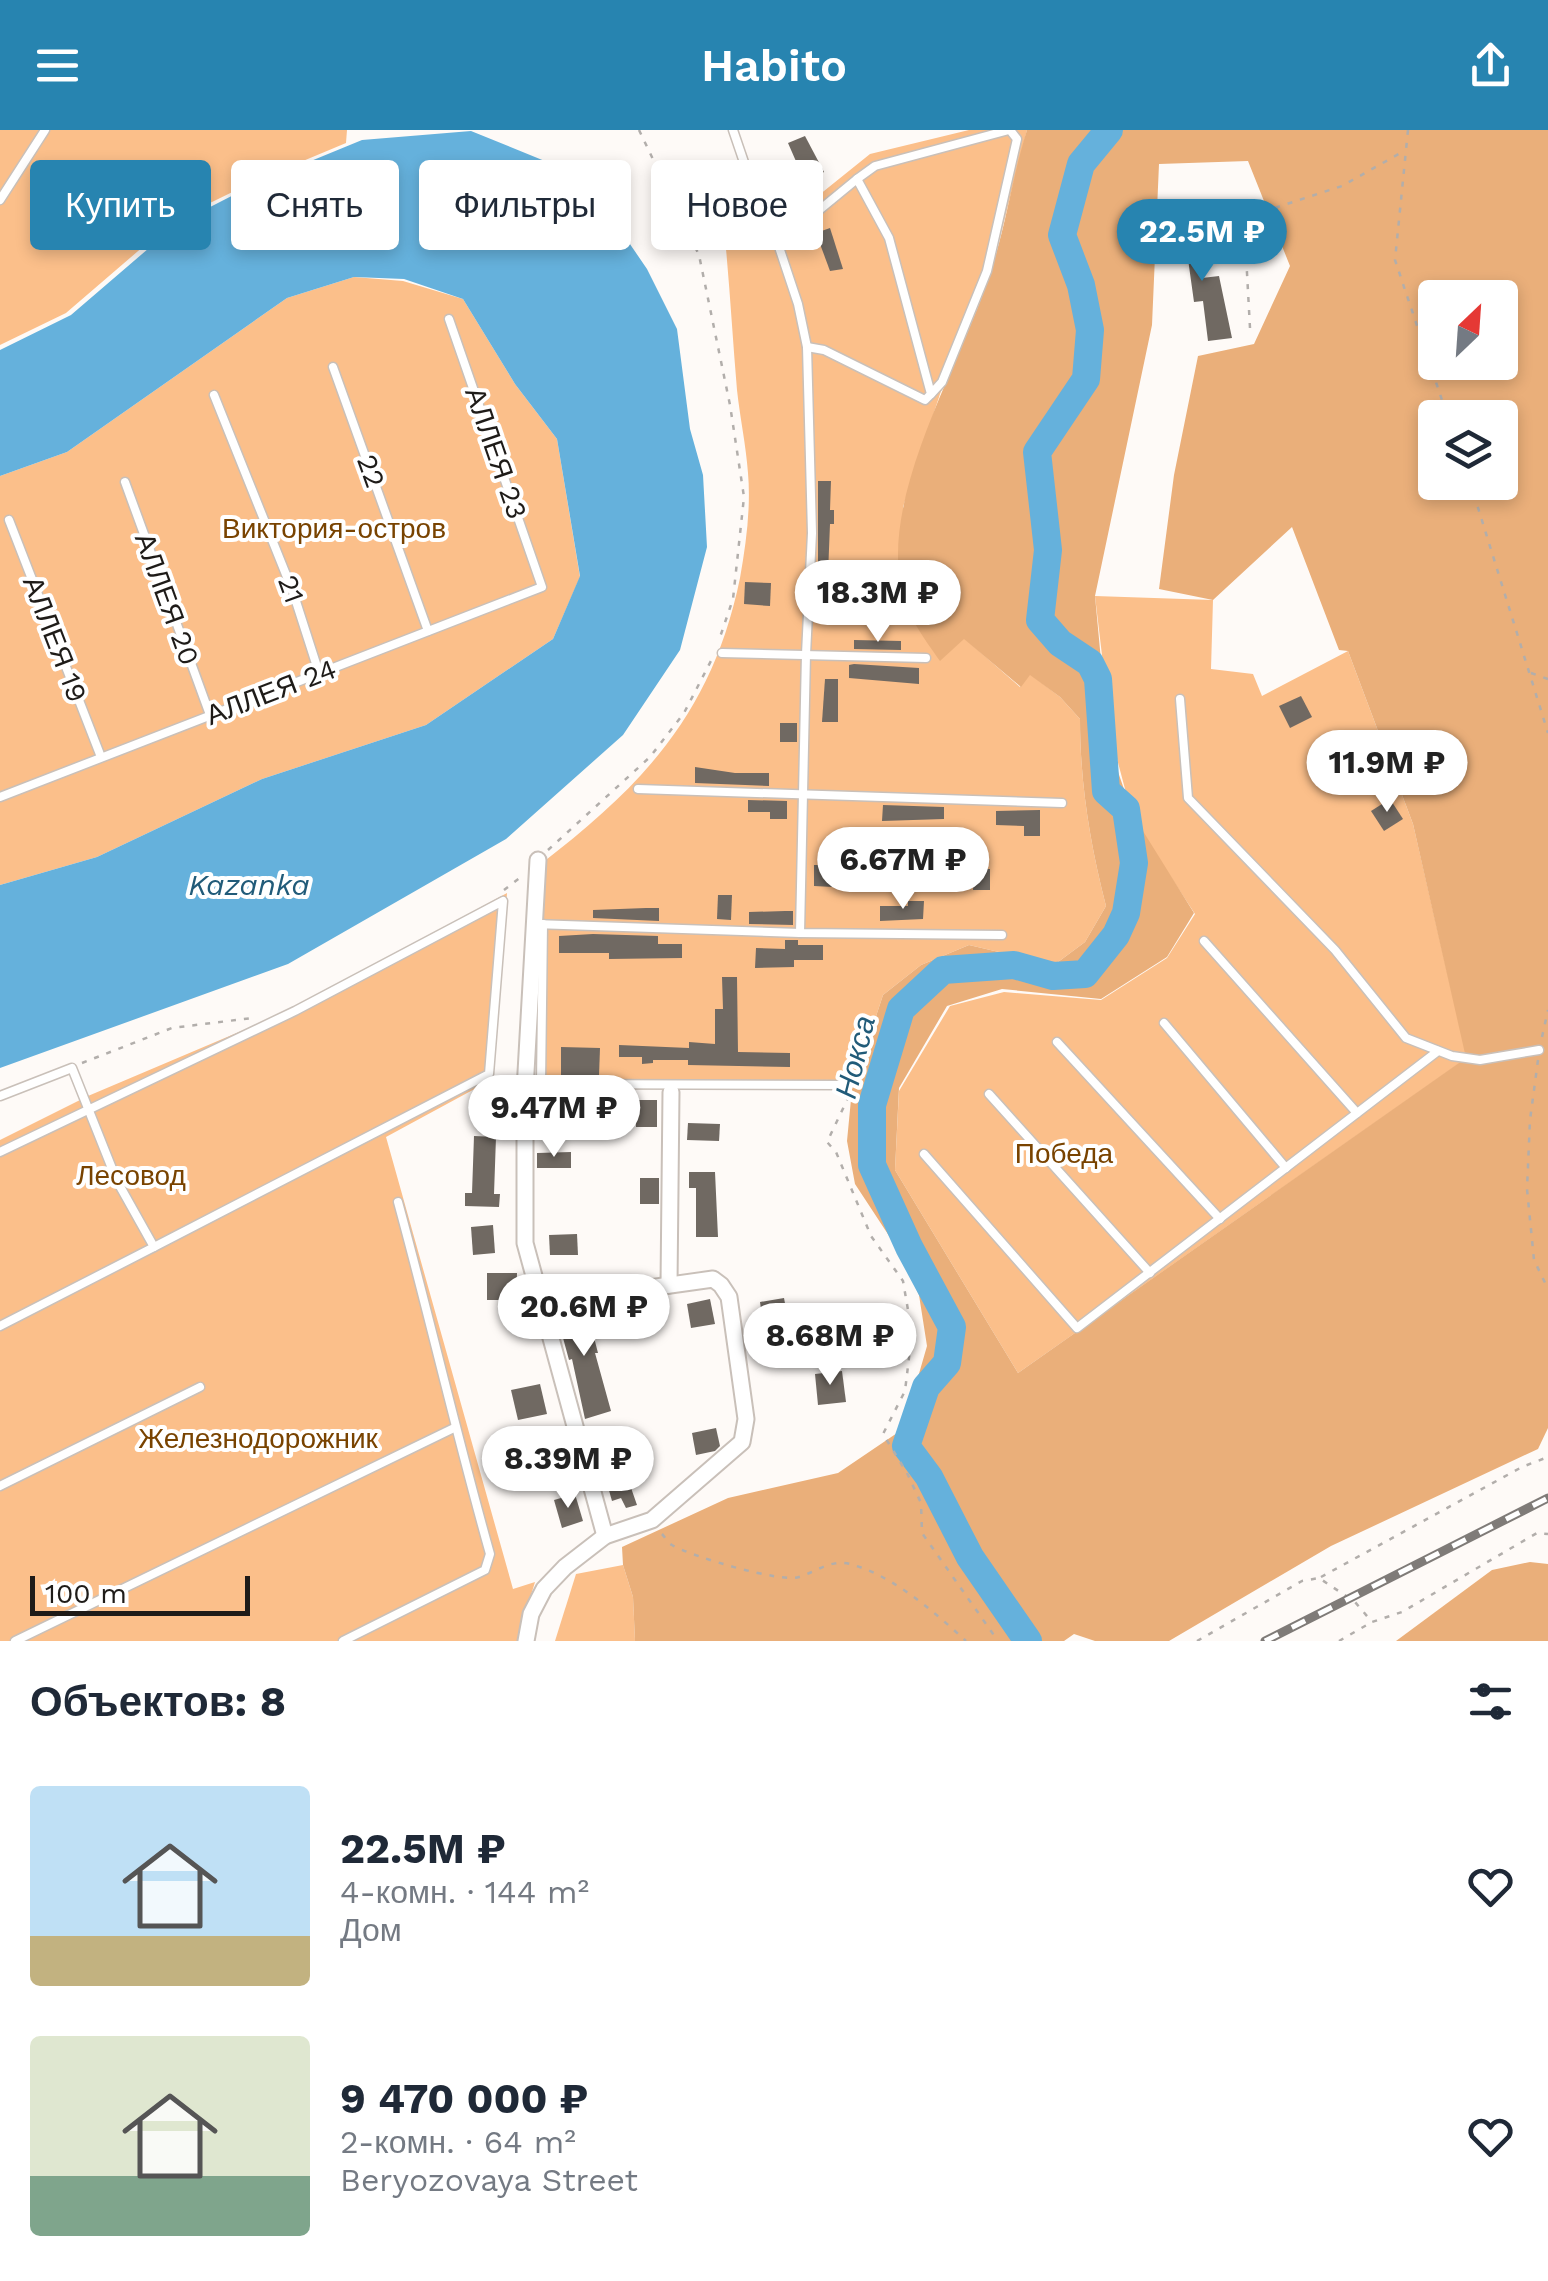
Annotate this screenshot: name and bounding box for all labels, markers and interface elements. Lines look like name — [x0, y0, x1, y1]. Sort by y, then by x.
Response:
icon: menu — [30, 38, 85, 93]
icon: share — [1463, 38, 1518, 93]
text: Habito — [701, 39, 847, 92]
chip: Купить — [30, 160, 211, 250]
chip: Снять — [231, 160, 399, 250]
chip: Фильтры — [419, 160, 631, 250]
chip: Новое — [651, 160, 823, 250]
pin: 22.5M ₽ — [1110, 199, 1294, 284]
text: 22.5M ₽ — [1139, 212, 1265, 250]
north arrow — [1418, 280, 1518, 380]
map controls — [1418, 280, 1518, 500]
street label: АЛЛЕЯ 23 — [458, 383, 534, 523]
button: layers — [1418, 400, 1518, 500]
street label: 22 — [350, 450, 392, 492]
park label: Виктория-остров — [222, 512, 446, 545]
street label: АЛЛЕЯ 20 — [128, 528, 206, 670]
pin: 18.3M ₽ — [786, 560, 970, 645]
street label: АЛЛЕЯ 19 — [16, 571, 94, 707]
street label: 21 — [271, 571, 311, 607]
text: 18.3M ₽ — [817, 573, 939, 611]
street label: АЛЛЕЯ 24 — [201, 652, 341, 732]
pin: 11.9M ₽ — [1295, 730, 1479, 815]
text: 11.9M ₽ — [1329, 743, 1445, 781]
pin: 6.67M ₽ — [811, 827, 995, 912]
text: 6.67M ₽ — [839, 840, 967, 878]
water label: Kazanka — [188, 867, 310, 902]
water label: Нокса — [828, 1012, 882, 1102]
pin: 9.47M ₽ — [462, 1075, 646, 1160]
text: 9.47M ₽ — [490, 1088, 618, 1126]
park label: Победа — [1015, 1137, 1114, 1170]
park label: Лесовод — [76, 1159, 186, 1192]
pin: 20.6M ₽ — [492, 1274, 676, 1359]
text: 20.6M ₽ — [520, 1287, 648, 1325]
pin: 8.68M ₽ — [738, 1303, 922, 1388]
text: 8.68M ₽ — [765, 1316, 895, 1354]
park label: Железнодорожник — [138, 1422, 379, 1455]
pin: 8.39M ₽ — [476, 1426, 660, 1511]
text: 8.39M ₽ — [504, 1439, 632, 1477]
scale bar — [30, 1571, 250, 1616]
text: 100 m — [45, 1577, 127, 1610]
icon: filters — [1463, 1674, 1518, 1729]
text: Объектов: 8 — [30, 1677, 286, 1726]
text: 22.5M ₽ — [340, 1824, 506, 1873]
icon: home — [110, 1826, 230, 1946]
icon: heart — [1463, 1859, 1518, 1914]
text: 4-комн. · 144 m² — [340, 1873, 589, 1911]
text: Дом — [340, 1911, 402, 1949]
text: 9 470 000 ₽ — [340, 2074, 588, 2123]
icon: home — [110, 2076, 230, 2196]
icon: heart — [1463, 2109, 1518, 2164]
text: 2-комн. · 64 m² — [340, 2123, 576, 2161]
text: Beryozovaya Street — [340, 2161, 638, 2199]

